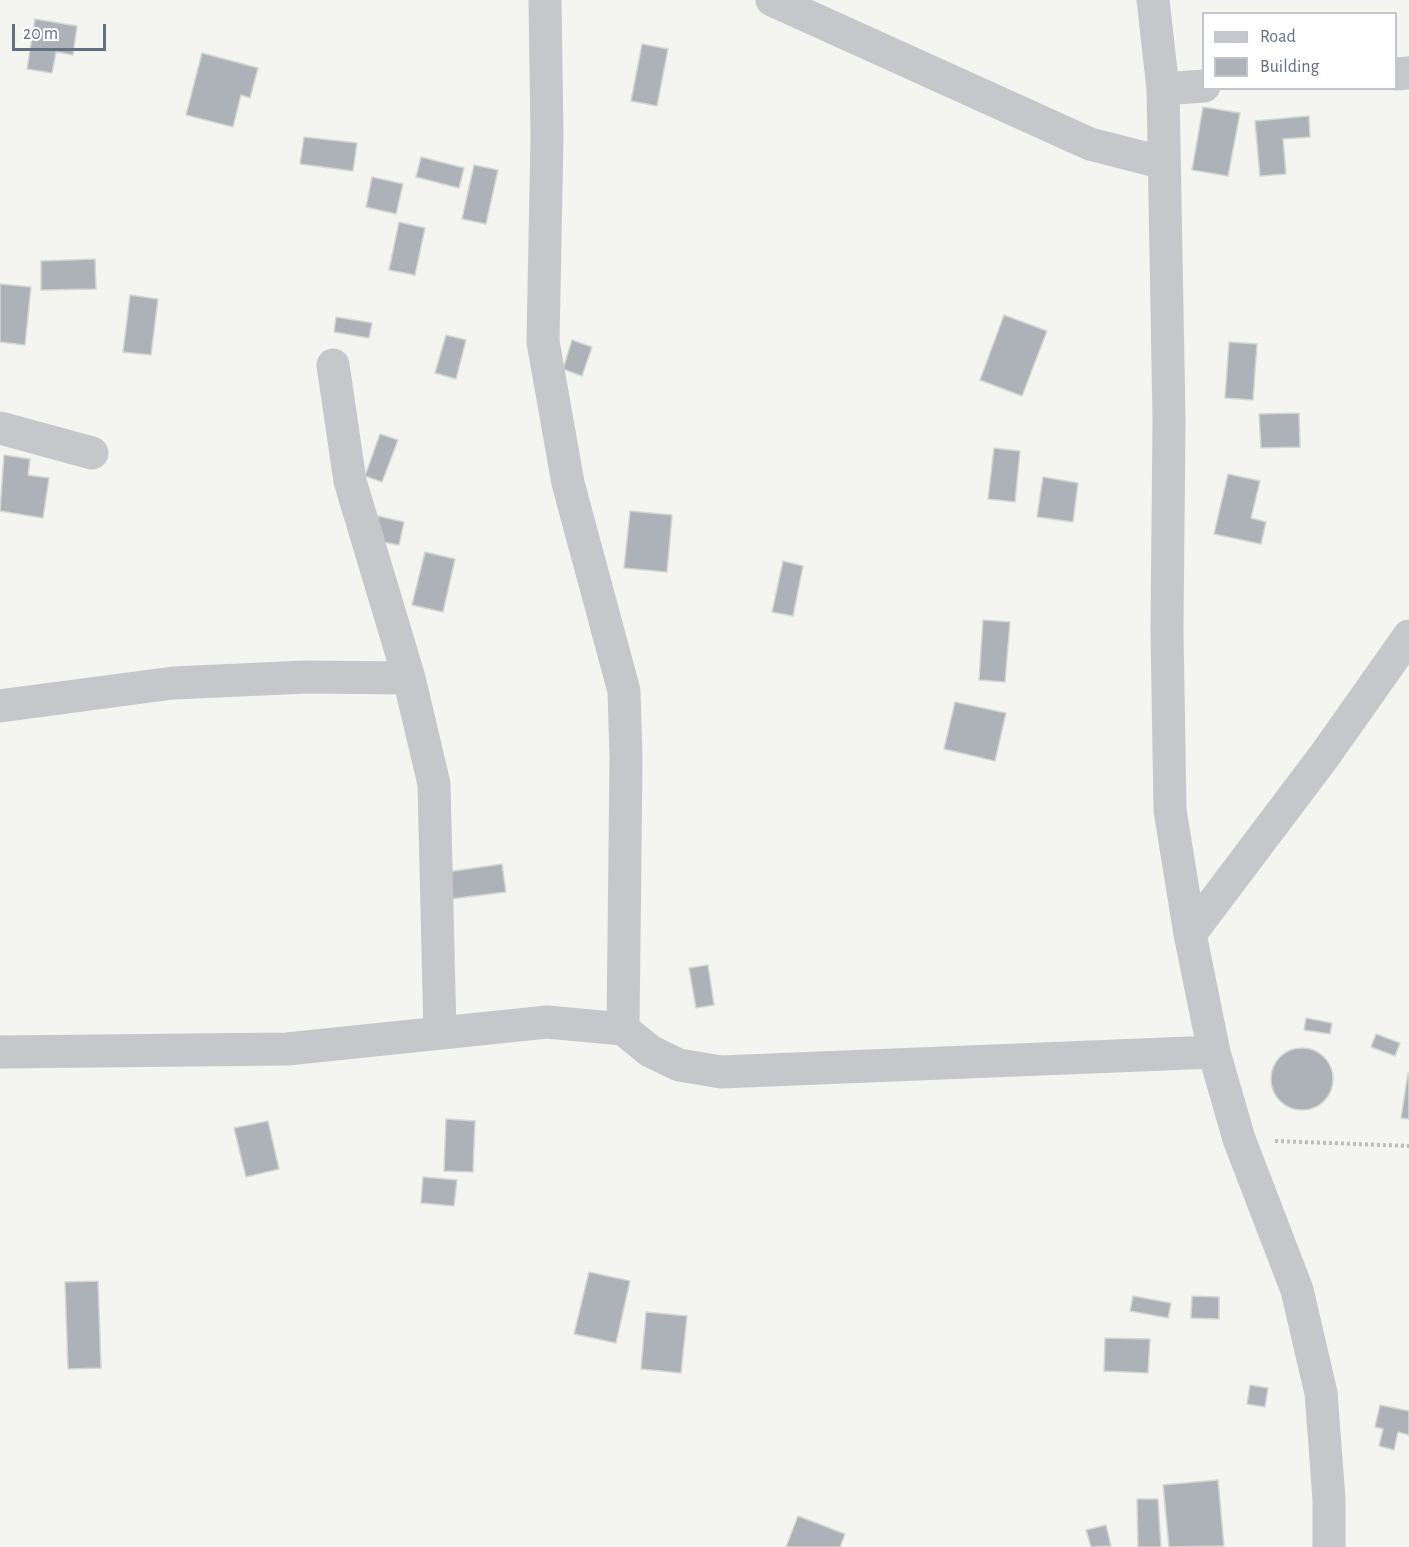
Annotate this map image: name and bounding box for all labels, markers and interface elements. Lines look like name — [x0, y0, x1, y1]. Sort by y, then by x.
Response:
scale bar — [15, 12, 110, 50]
legend — [1202, 12, 1397, 90]
text: 20 m — [23, 25, 58, 43]
text: Road — [1260, 28, 1296, 46]
text: Building — [1260, 58, 1319, 76]

